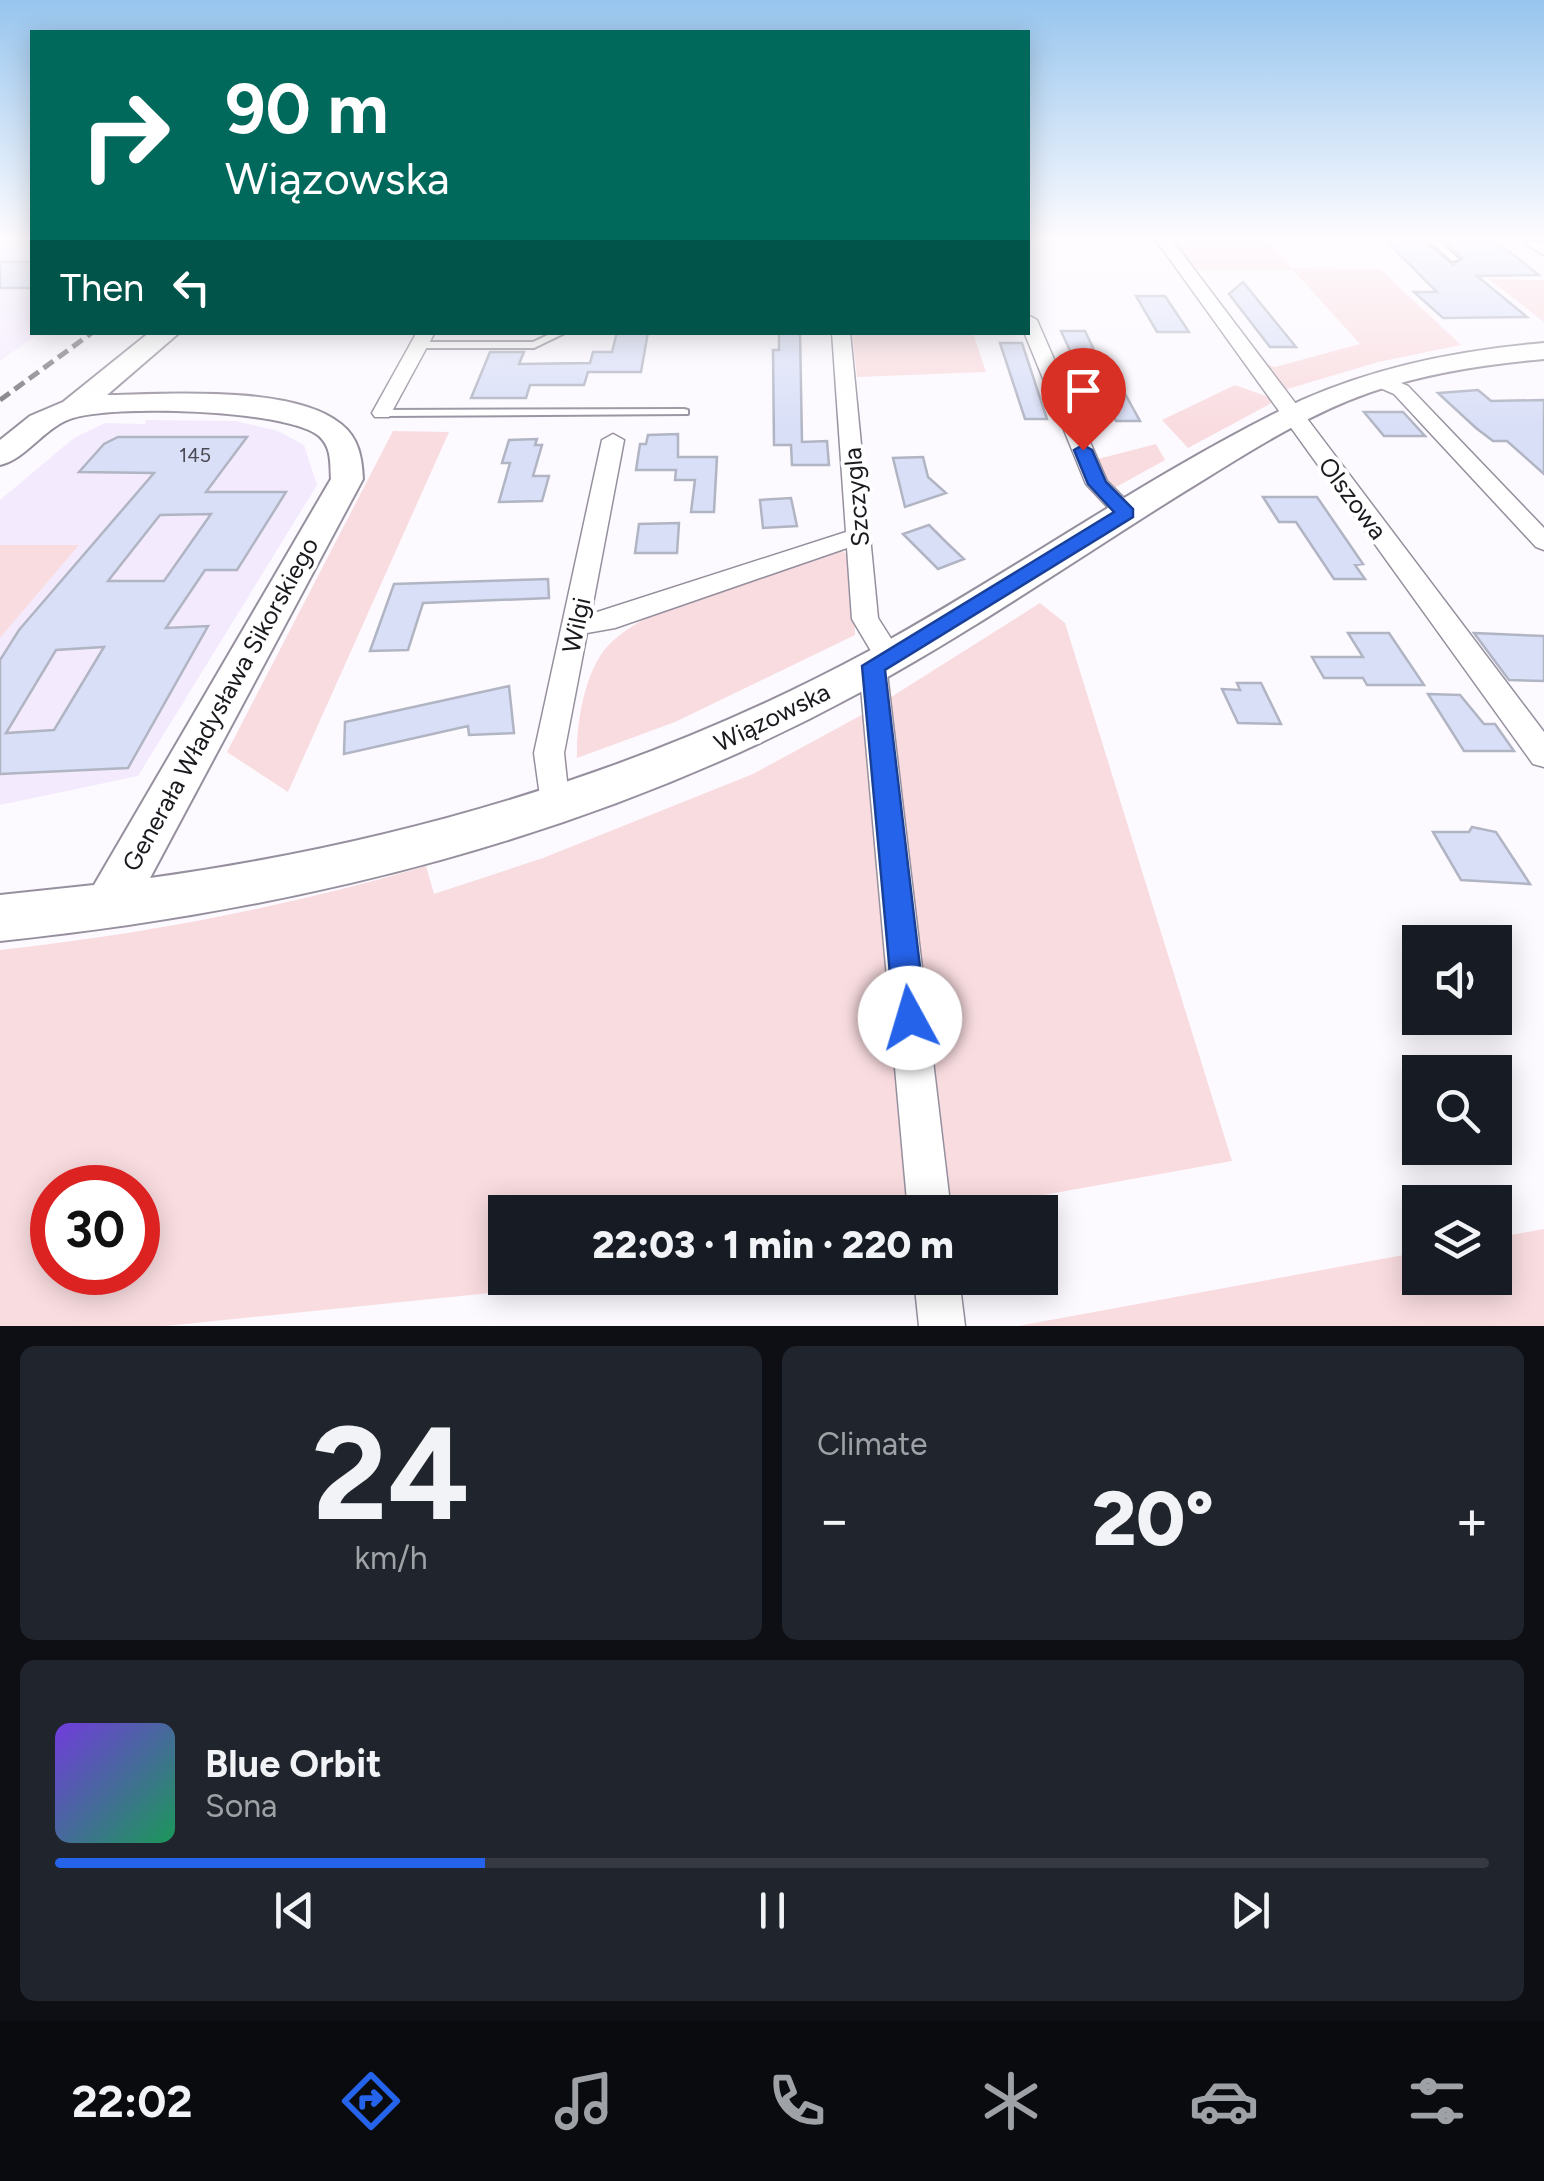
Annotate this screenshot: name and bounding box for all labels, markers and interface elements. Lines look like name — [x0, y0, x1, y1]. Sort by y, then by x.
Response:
text: 90 m — [225, 66, 389, 151]
icon: right — [60, 70, 190, 200]
text: Wiązowska — [225, 151, 450, 205]
icon: left — [164, 260, 219, 315]
text: Then — [60, 265, 144, 311]
pin — [1041, 348, 1126, 451]
icon: arrive — [1056, 363, 1111, 418]
house number: 145 — [179, 443, 211, 467]
street label: Szczygla — [837, 446, 875, 548]
street label: Olszowa — [1312, 451, 1394, 545]
street label: Generała Władysława Sikorskiego — [116, 532, 324, 876]
street label: Wilgi — [556, 595, 596, 655]
street label: Wiązowska — [709, 676, 835, 758]
map controls — [1402, 925, 1512, 1295]
button: sound — [1402, 925, 1512, 1035]
position arrow — [858, 966, 962, 1070]
button: search — [1402, 1055, 1512, 1165]
speed limit sign: 30 — [30, 1165, 160, 1295]
button: layers — [1402, 1185, 1512, 1295]
text: 22:03 · 1 min · 220 m — [592, 1222, 954, 1268]
text: 24 — [312, 1396, 470, 1552]
text: Climate — [817, 1425, 928, 1463]
text: 20° — [1092, 1474, 1214, 1564]
text: − — [817, 1487, 851, 1553]
text: + — [1455, 1487, 1489, 1553]
text: km/h — [354, 1539, 428, 1577]
text: Blue Orbit — [205, 1741, 381, 1787]
text: Sona — [205, 1787, 277, 1825]
icon: previous — [267, 1883, 322, 1938]
icon: pause — [745, 1883, 800, 1938]
icon: next — [1223, 1883, 1278, 1938]
icon: directions — [336, 2066, 406, 2136]
icon: music — [549, 2066, 619, 2136]
icon: phone — [762, 2066, 832, 2136]
icon: climate — [976, 2066, 1046, 2136]
icon: car — [1189, 2066, 1259, 2136]
icon: filters — [1402, 2066, 1472, 2136]
text: 22:02 — [72, 2074, 193, 2128]

